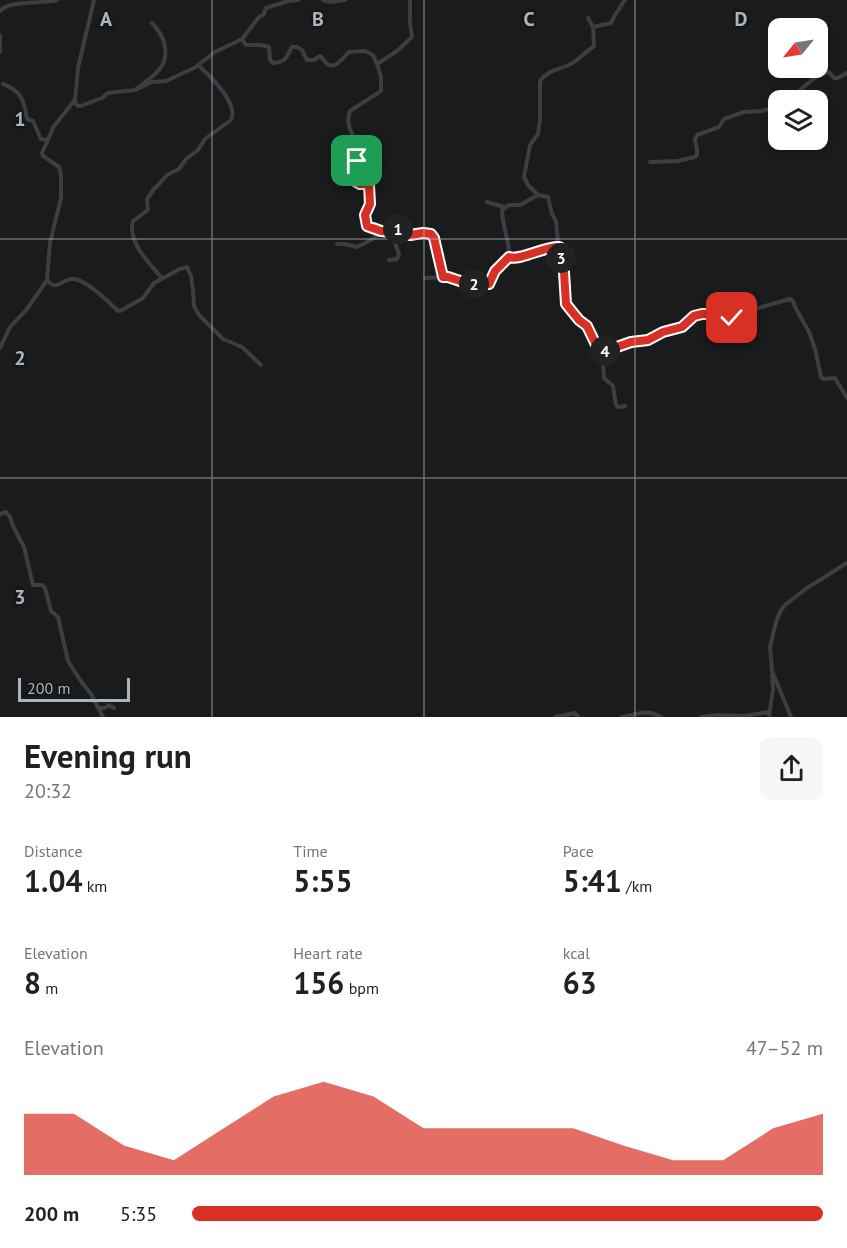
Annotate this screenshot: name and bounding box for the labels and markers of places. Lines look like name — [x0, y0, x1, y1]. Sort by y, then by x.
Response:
pin — [331, 135, 382, 186]
pin: 1 — [383, 214, 413, 244]
pin: 3 — [546, 243, 576, 273]
pin: 2 — [459, 269, 489, 299]
pin — [706, 292, 757, 343]
pin: 4 — [590, 336, 620, 366]

